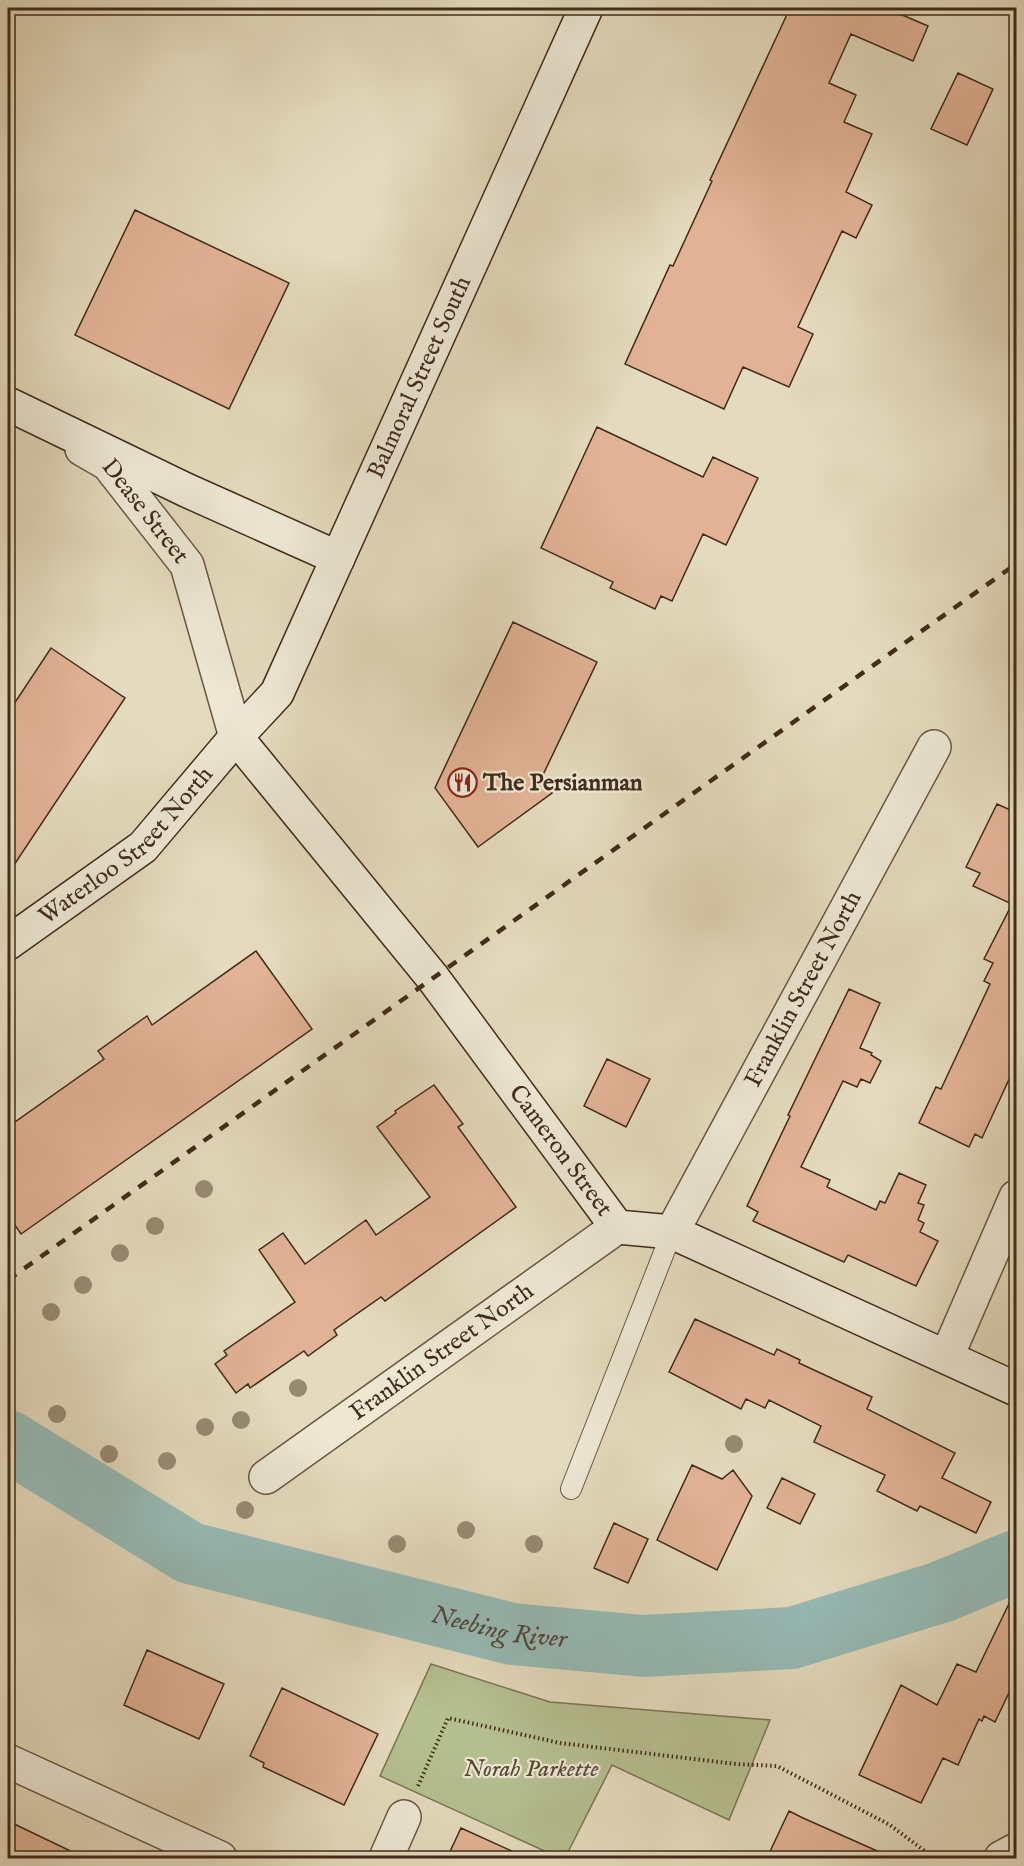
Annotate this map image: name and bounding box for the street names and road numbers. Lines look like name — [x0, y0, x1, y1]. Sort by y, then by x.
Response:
street label: Balmoral Street South — [360, 271, 479, 484]
street label: Dease Street — [94, 452, 196, 570]
street label: Waterloo Street North — [33, 760, 220, 932]
street label: Franklin Street North — [738, 885, 869, 1093]
street label: Cameron Street — [502, 1079, 620, 1223]
street label: Franklin Street North — [344, 1276, 540, 1428]

